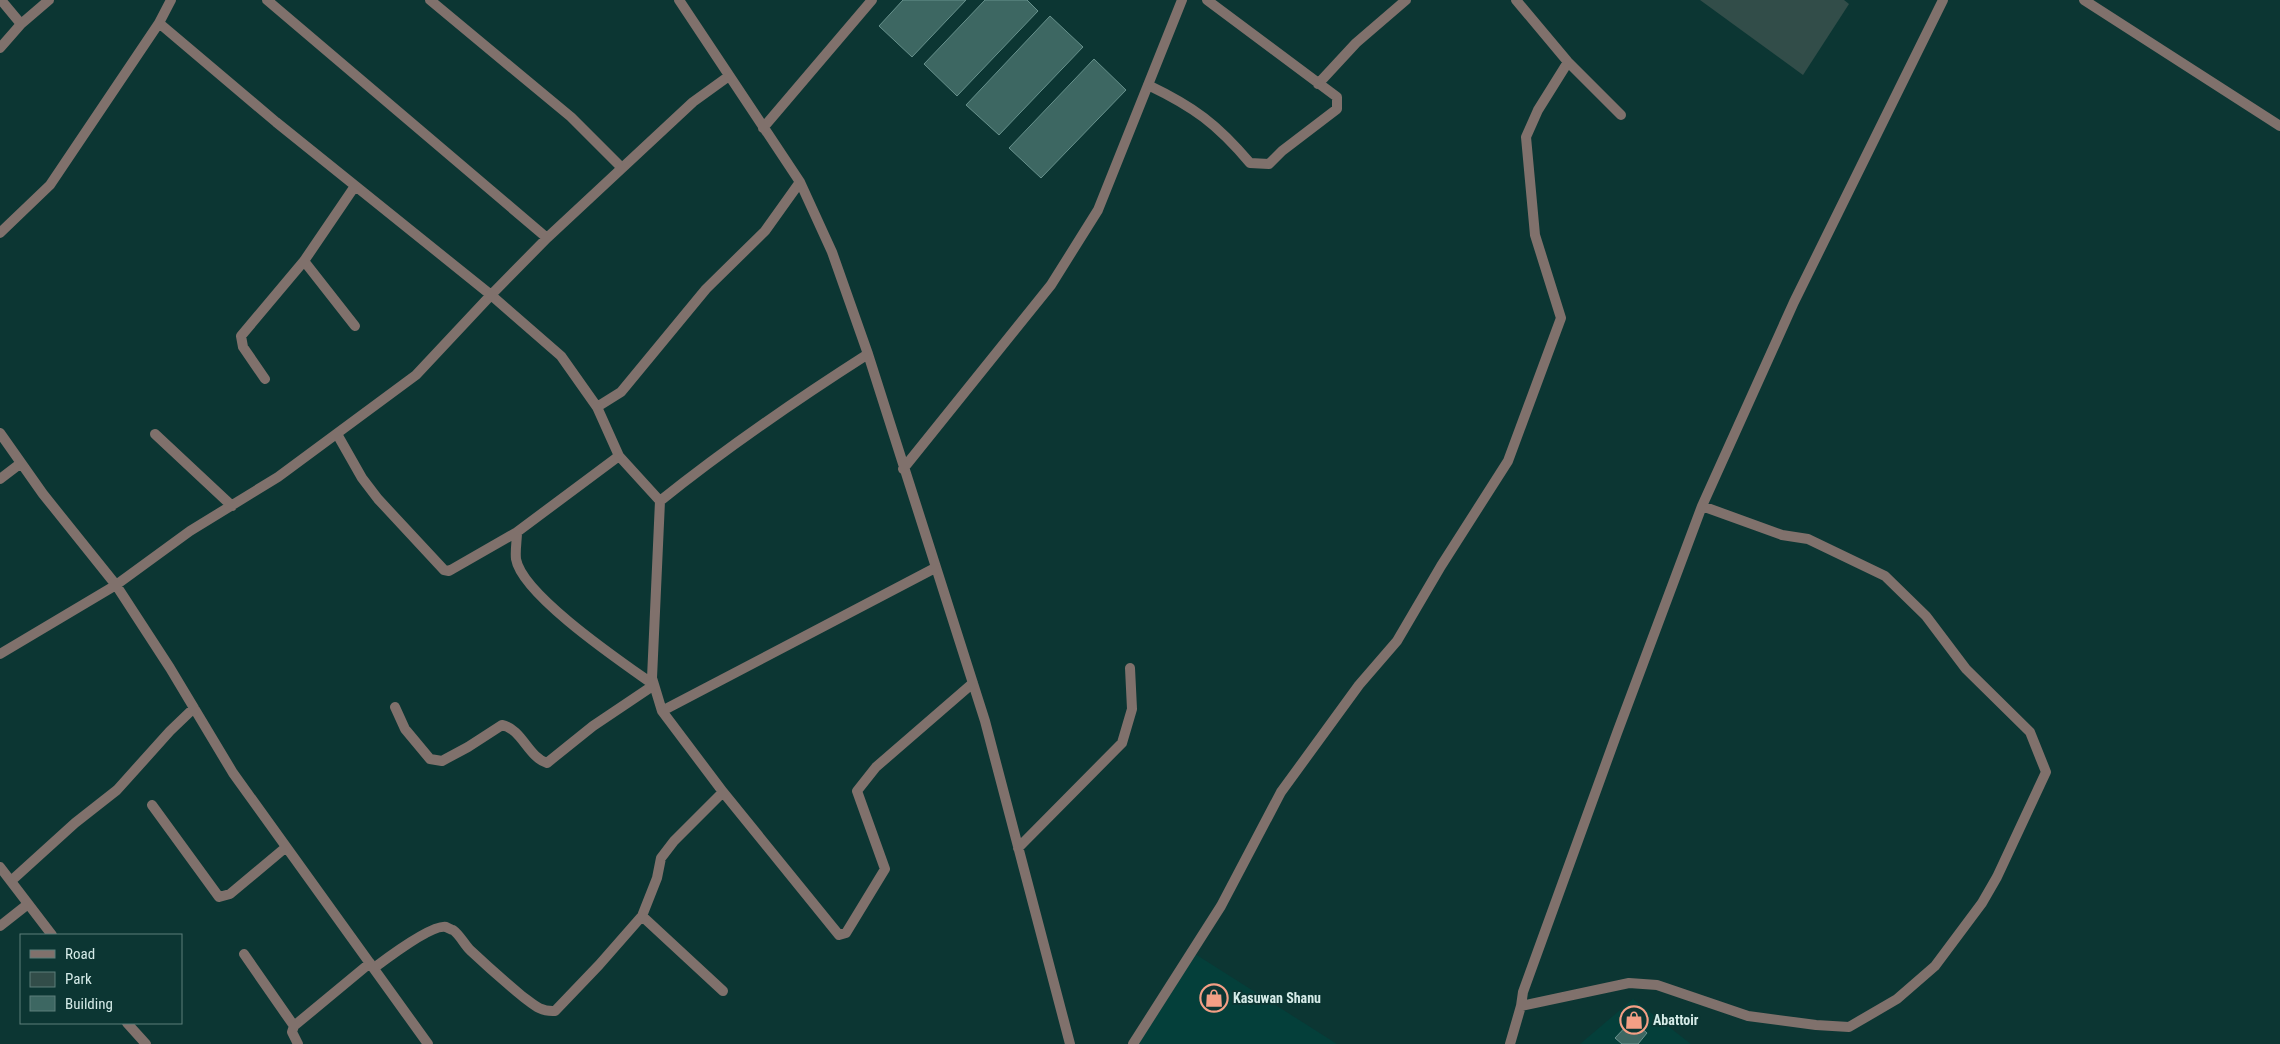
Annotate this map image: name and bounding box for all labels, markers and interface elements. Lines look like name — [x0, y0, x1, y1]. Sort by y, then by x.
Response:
legend — [20, 934, 182, 1024]
text: Road — [65, 945, 95, 963]
text: Park — [65, 970, 92, 988]
shop icon: Kasuwan Shanu — [1199, 983, 1229, 1013]
place label: Kasuwan Shanu — [1233, 990, 1321, 1006]
text: Building — [65, 995, 113, 1013]
shop icon: Abattoir — [1619, 1005, 1649, 1035]
place label: Abattoir — [1653, 1012, 1699, 1028]

